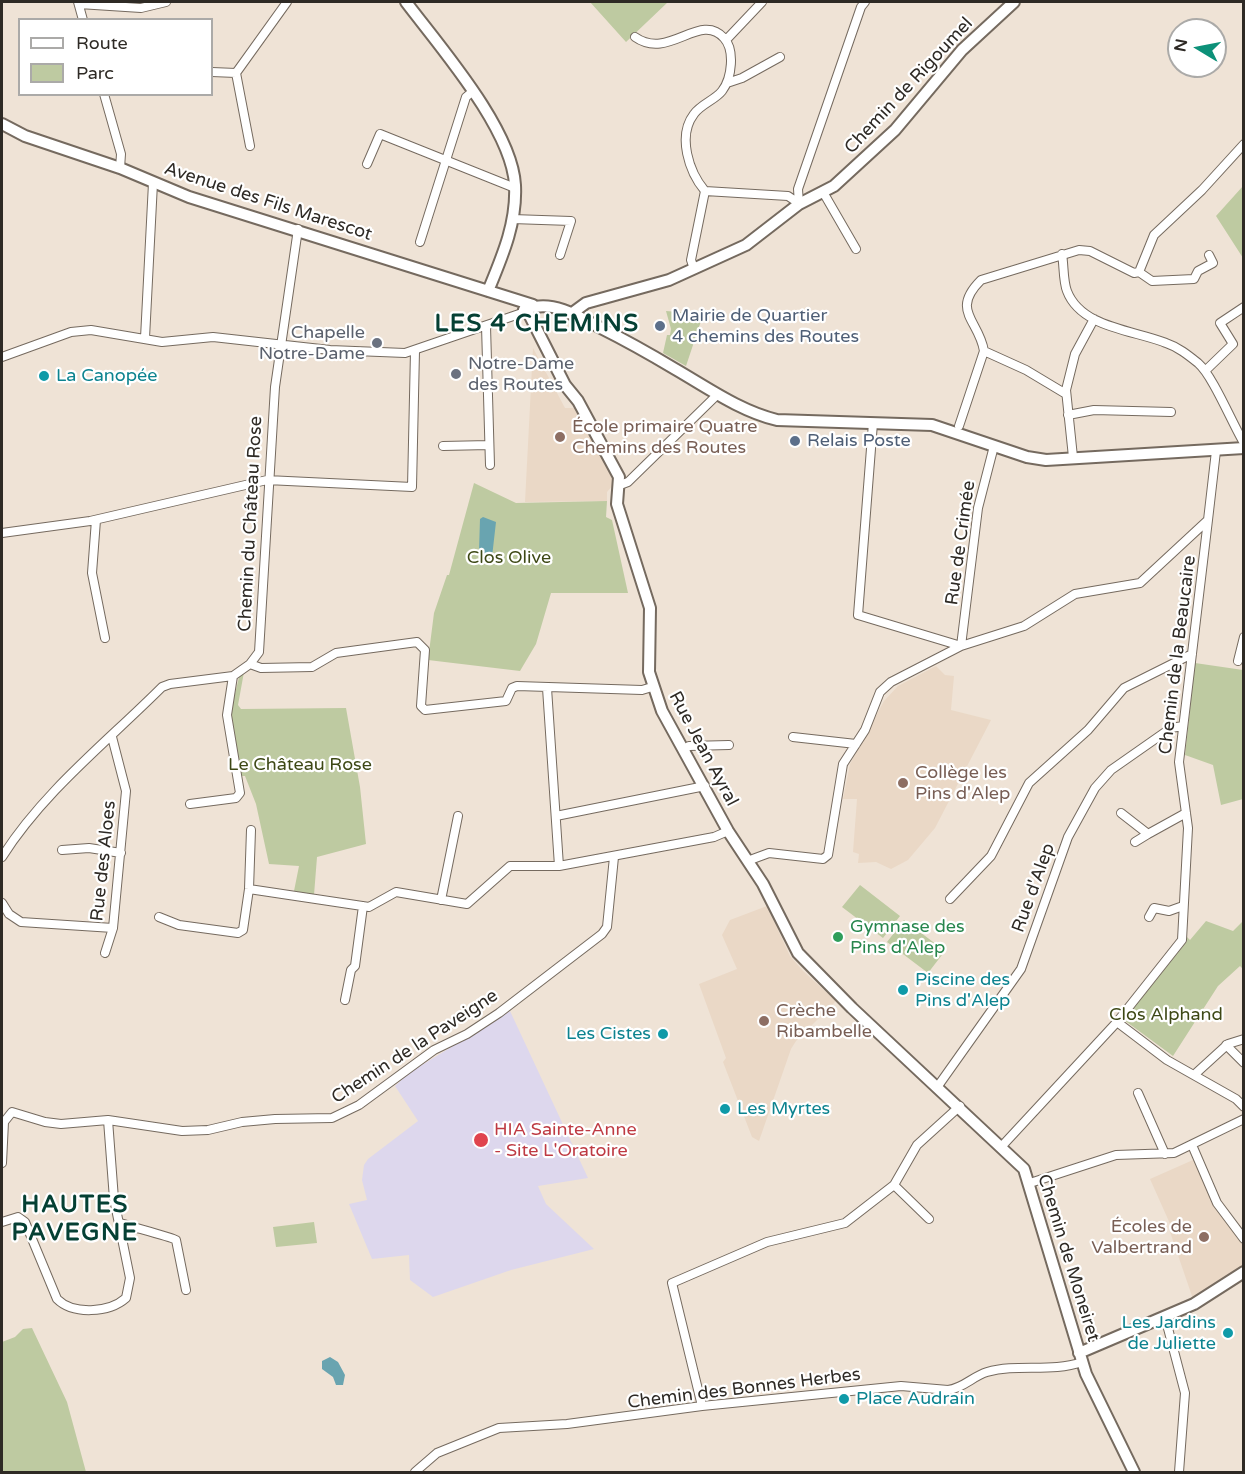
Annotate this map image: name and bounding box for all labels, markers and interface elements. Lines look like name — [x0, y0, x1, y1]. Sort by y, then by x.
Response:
street label: Chemin de Rigoumel — [840, 13, 978, 159]
legend — [18, 18, 213, 96]
north arrow — [1167, 18, 1227, 78]
text: Route — [76, 32, 128, 54]
text: N — [1170, 37, 1192, 53]
text: Parc — [76, 62, 114, 84]
street label: Avenue des Fils Marescot — [161, 158, 375, 246]
place label: Mairie de Quartier 4 chemins des Routes — [672, 305, 859, 348]
district label: LES 4 CHEMINS — [434, 311, 640, 339]
marker: Mairie de Quartier 4 chemins des Routes — [653, 319, 667, 333]
place label: Chapelle Notre-Dame — [259, 322, 365, 364]
marker: Chapelle Notre-Dame — [370, 336, 384, 350]
place label: Notre-Dame des Routes — [468, 353, 574, 395]
place label: La Canopée — [56, 365, 157, 387]
marker: Notre-Dame des Routes — [449, 367, 463, 381]
marker: La Canopée — [37, 369, 51, 383]
street label: Chemin du Château Rose — [235, 416, 267, 632]
place label: École primaire Quatre Chemins des Routes — [572, 416, 757, 458]
marker: École primaire Quatre Chemins des Routes — [553, 430, 567, 444]
place label: Relais Poste — [807, 430, 911, 452]
marker: Relais Poste — [788, 434, 802, 448]
street label: Rue de Crimée — [942, 479, 980, 607]
park label: Clos Olive — [467, 547, 551, 569]
street label: Chemin de la Beaucaire — [1155, 554, 1201, 756]
street label: Rue Jean Ayral — [664, 688, 742, 810]
park label: Le Château Rose — [228, 754, 372, 776]
place label: Collège les Pins d'Alep — [915, 762, 1010, 804]
marker: Collège les Pins d'Alep — [896, 776, 910, 790]
street label: Rue des Aloes — [87, 800, 121, 922]
street label: Rue d'Alep — [1008, 840, 1060, 936]
place label: Gymnase des Pins d'Alep — [850, 916, 965, 958]
marker: Gymnase des Pins d'Alep — [831, 930, 845, 944]
place label: Piscine des Pins d'Alep — [915, 969, 1010, 1012]
marker: Piscine des Pins d'Alep — [896, 983, 910, 997]
street label: Chemin de la Paveigne — [328, 985, 502, 1109]
place label: Crèche Ribambelle — [776, 1000, 872, 1042]
park label: Clos Alphand — [1109, 1004, 1223, 1026]
marker: Crèche Ribambelle — [757, 1014, 771, 1028]
place label: Les Cistes — [566, 1023, 651, 1045]
marker: Les Cistes — [656, 1027, 670, 1041]
place label: Les Myrtes — [737, 1098, 830, 1120]
marker: Les Myrtes — [718, 1102, 732, 1116]
place label: HIA Sainte-Anne - Site L'Oratoire — [494, 1119, 637, 1162]
marker: HIA Sainte-Anne - Site L'Oratoire — [472, 1131, 490, 1149]
street label: Chemin de Moneiret — [1032, 1172, 1104, 1344]
district label: HAUTES PAVEGNE — [12, 1192, 138, 1248]
place label: Écoles de Valbertrand — [1091, 1216, 1192, 1258]
marker: Écoles de Valbertrand — [1197, 1230, 1211, 1244]
place label: Les Jardins de Juliette — [1122, 1312, 1216, 1354]
marker: Les Jardins de Juliette — [1221, 1326, 1235, 1340]
street label: Chemin des Bonnes Herbes — [626, 1364, 862, 1414]
place label: Place Audrain — [856, 1388, 975, 1410]
marker: Place Audrain — [837, 1392, 851, 1406]

